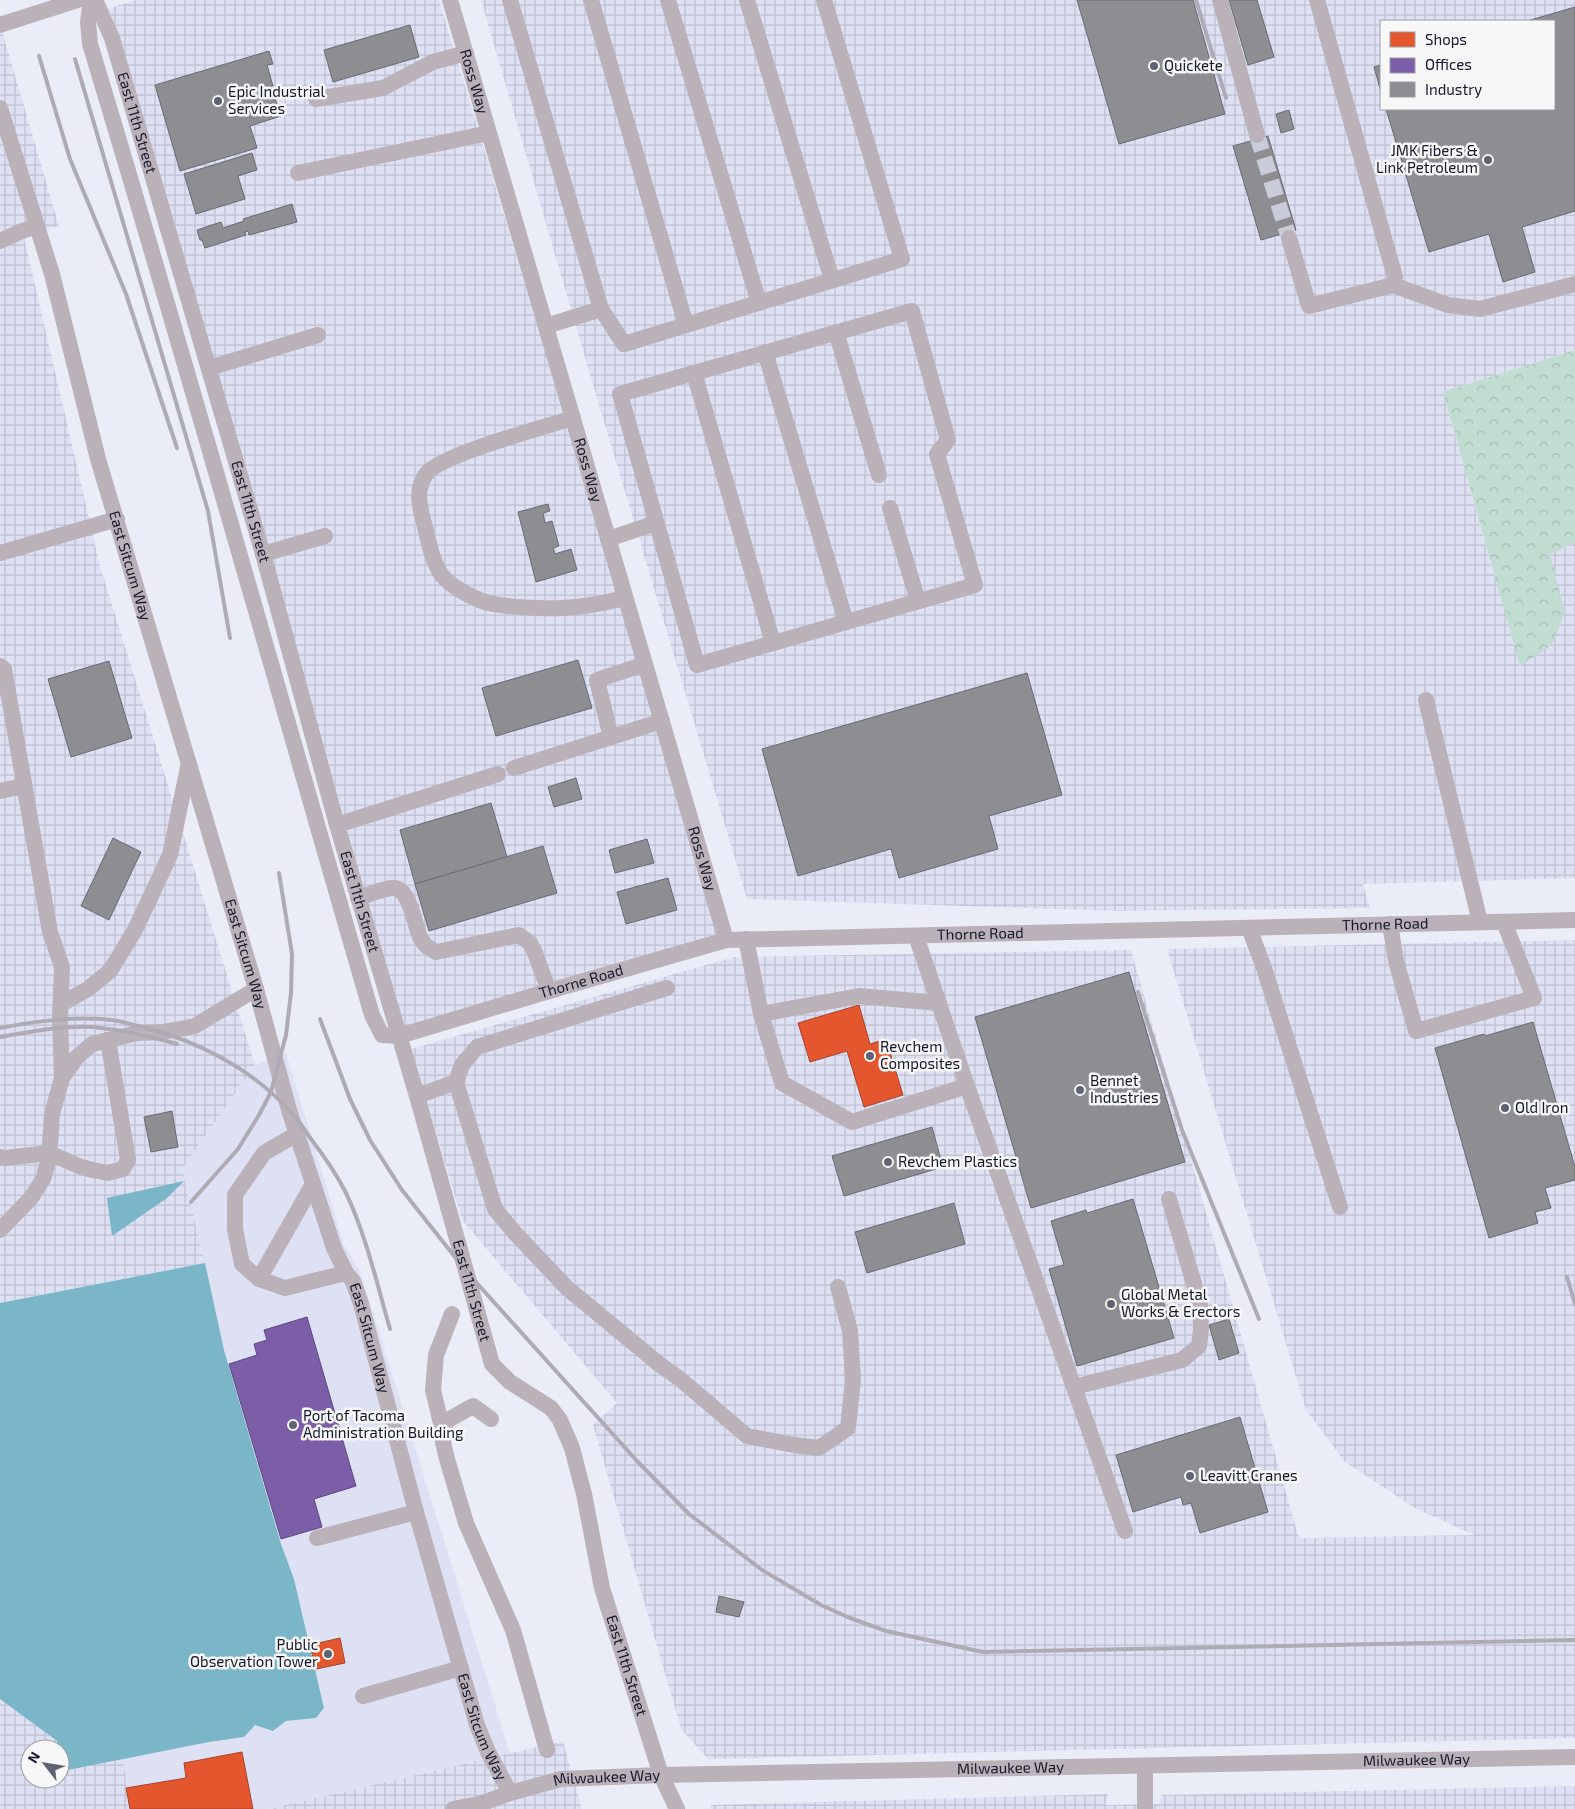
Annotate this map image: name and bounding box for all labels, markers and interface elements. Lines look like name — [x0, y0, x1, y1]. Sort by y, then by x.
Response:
legend — [1380, 20, 1555, 110]
text: Shops — [1425, 30, 1467, 48]
street label: Ross Way — [457, 47, 493, 116]
text: Offices — [1425, 55, 1472, 73]
place label: Quickete — [1164, 56, 1223, 75]
marker: Quickete — [1148, 60, 1160, 72]
street label: East 11th Street — [114, 70, 161, 176]
text: Industry — [1425, 80, 1482, 98]
place label: Epic Industrial Services — [228, 82, 326, 117]
marker: Epic Industrial Services — [212, 95, 224, 107]
place label: JMK Fibers & Link Petroleum — [1376, 141, 1478, 176]
marker: JMK Fibers & Link Petroleum — [1482, 154, 1494, 166]
street label: Ross Way — [571, 435, 607, 504]
street label: East 11th Street — [228, 458, 275, 564]
street label: East Sitcum Way — [106, 508, 156, 623]
street label: Ross Way — [685, 824, 721, 893]
street label: East 11th Street — [337, 848, 384, 954]
street label: East Sitcum Way — [222, 897, 271, 1011]
street label: Thorne Road — [1342, 913, 1429, 933]
street label: Thorne Road — [937, 923, 1024, 943]
street label: Thorne Road — [537, 960, 625, 1001]
place label: Revchem Composites — [880, 1037, 960, 1072]
marker: Revchem Composites — [864, 1050, 876, 1062]
place label: Bennet Industries — [1090, 1071, 1159, 1106]
marker: Bennet Industries — [1074, 1084, 1086, 1096]
place label: Old Iron — [1515, 1098, 1568, 1116]
marker: Old Iron — [1499, 1102, 1511, 1114]
place label: Revchem Plastics — [898, 1152, 1017, 1170]
marker: Revchem Plastics — [882, 1156, 894, 1168]
street label: East 11th Street — [450, 1238, 495, 1344]
street label: East Sitcum Way — [346, 1280, 394, 1395]
place label: Global Metal Works & Erectors — [1121, 1285, 1241, 1320]
marker: Global Metal Works & Erectors — [1105, 1298, 1117, 1310]
place label: Port of Tacoma Administration Building — [303, 1406, 464, 1441]
marker: Port of Tacoma Administration Building — [287, 1419, 299, 1431]
place label: Leavitt Cranes — [1200, 1466, 1298, 1484]
marker: Leavitt Cranes — [1184, 1470, 1196, 1482]
street label: East 11th Street — [603, 1612, 652, 1718]
place label: Public Observation Tower — [190, 1635, 318, 1670]
marker: Public Observation Tower — [322, 1648, 334, 1660]
street label: East Sitcum Way — [455, 1671, 512, 1783]
north arrow — [20, 1739, 70, 1789]
text: N — [24, 1748, 43, 1766]
street label: Milwaukee Way — [1363, 1749, 1470, 1769]
street label: Milwaukee Way — [957, 1757, 1064, 1777]
street label: Milwaukee Way — [551, 1765, 661, 1789]

